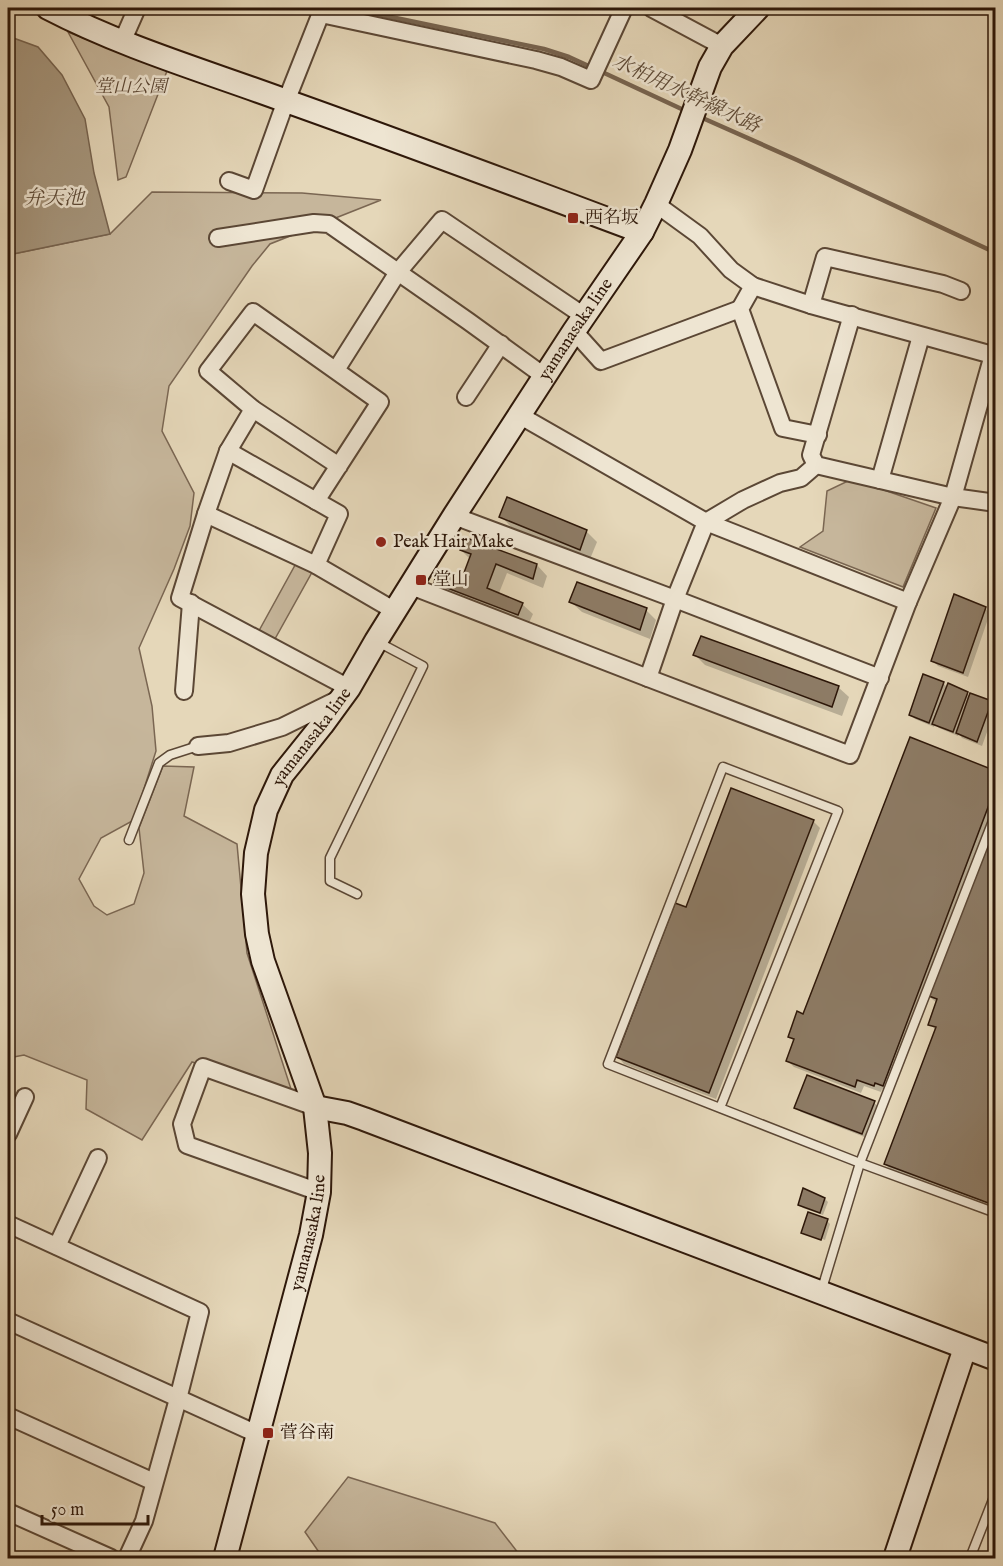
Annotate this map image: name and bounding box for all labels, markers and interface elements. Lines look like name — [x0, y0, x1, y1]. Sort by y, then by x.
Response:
water label: 水柏用水幹線水路 — [608, 49, 766, 140]
park label: 堂山公園 — [95, 76, 170, 99]
water label: 弁天池 — [24, 186, 86, 211]
place label: 西名坂 — [585, 207, 639, 230]
marker: 西名坂 — [566, 211, 580, 225]
street label: yamanasaka line — [533, 274, 618, 386]
place label: Peak Hair Make — [393, 531, 514, 554]
marker: Peak Hair Make — [374, 535, 388, 549]
place label: 堂山 — [433, 569, 469, 592]
marker: 堂山 — [414, 573, 428, 587]
street label: yamanasaka line — [266, 683, 357, 791]
street label: yamanasaka line — [285, 1174, 331, 1295]
place label: 菅谷南 — [280, 1422, 334, 1445]
marker: 菅谷南 — [261, 1426, 275, 1440]
scale bar — [42, 1488, 148, 1526]
text: 50 m — [51, 1499, 84, 1522]

